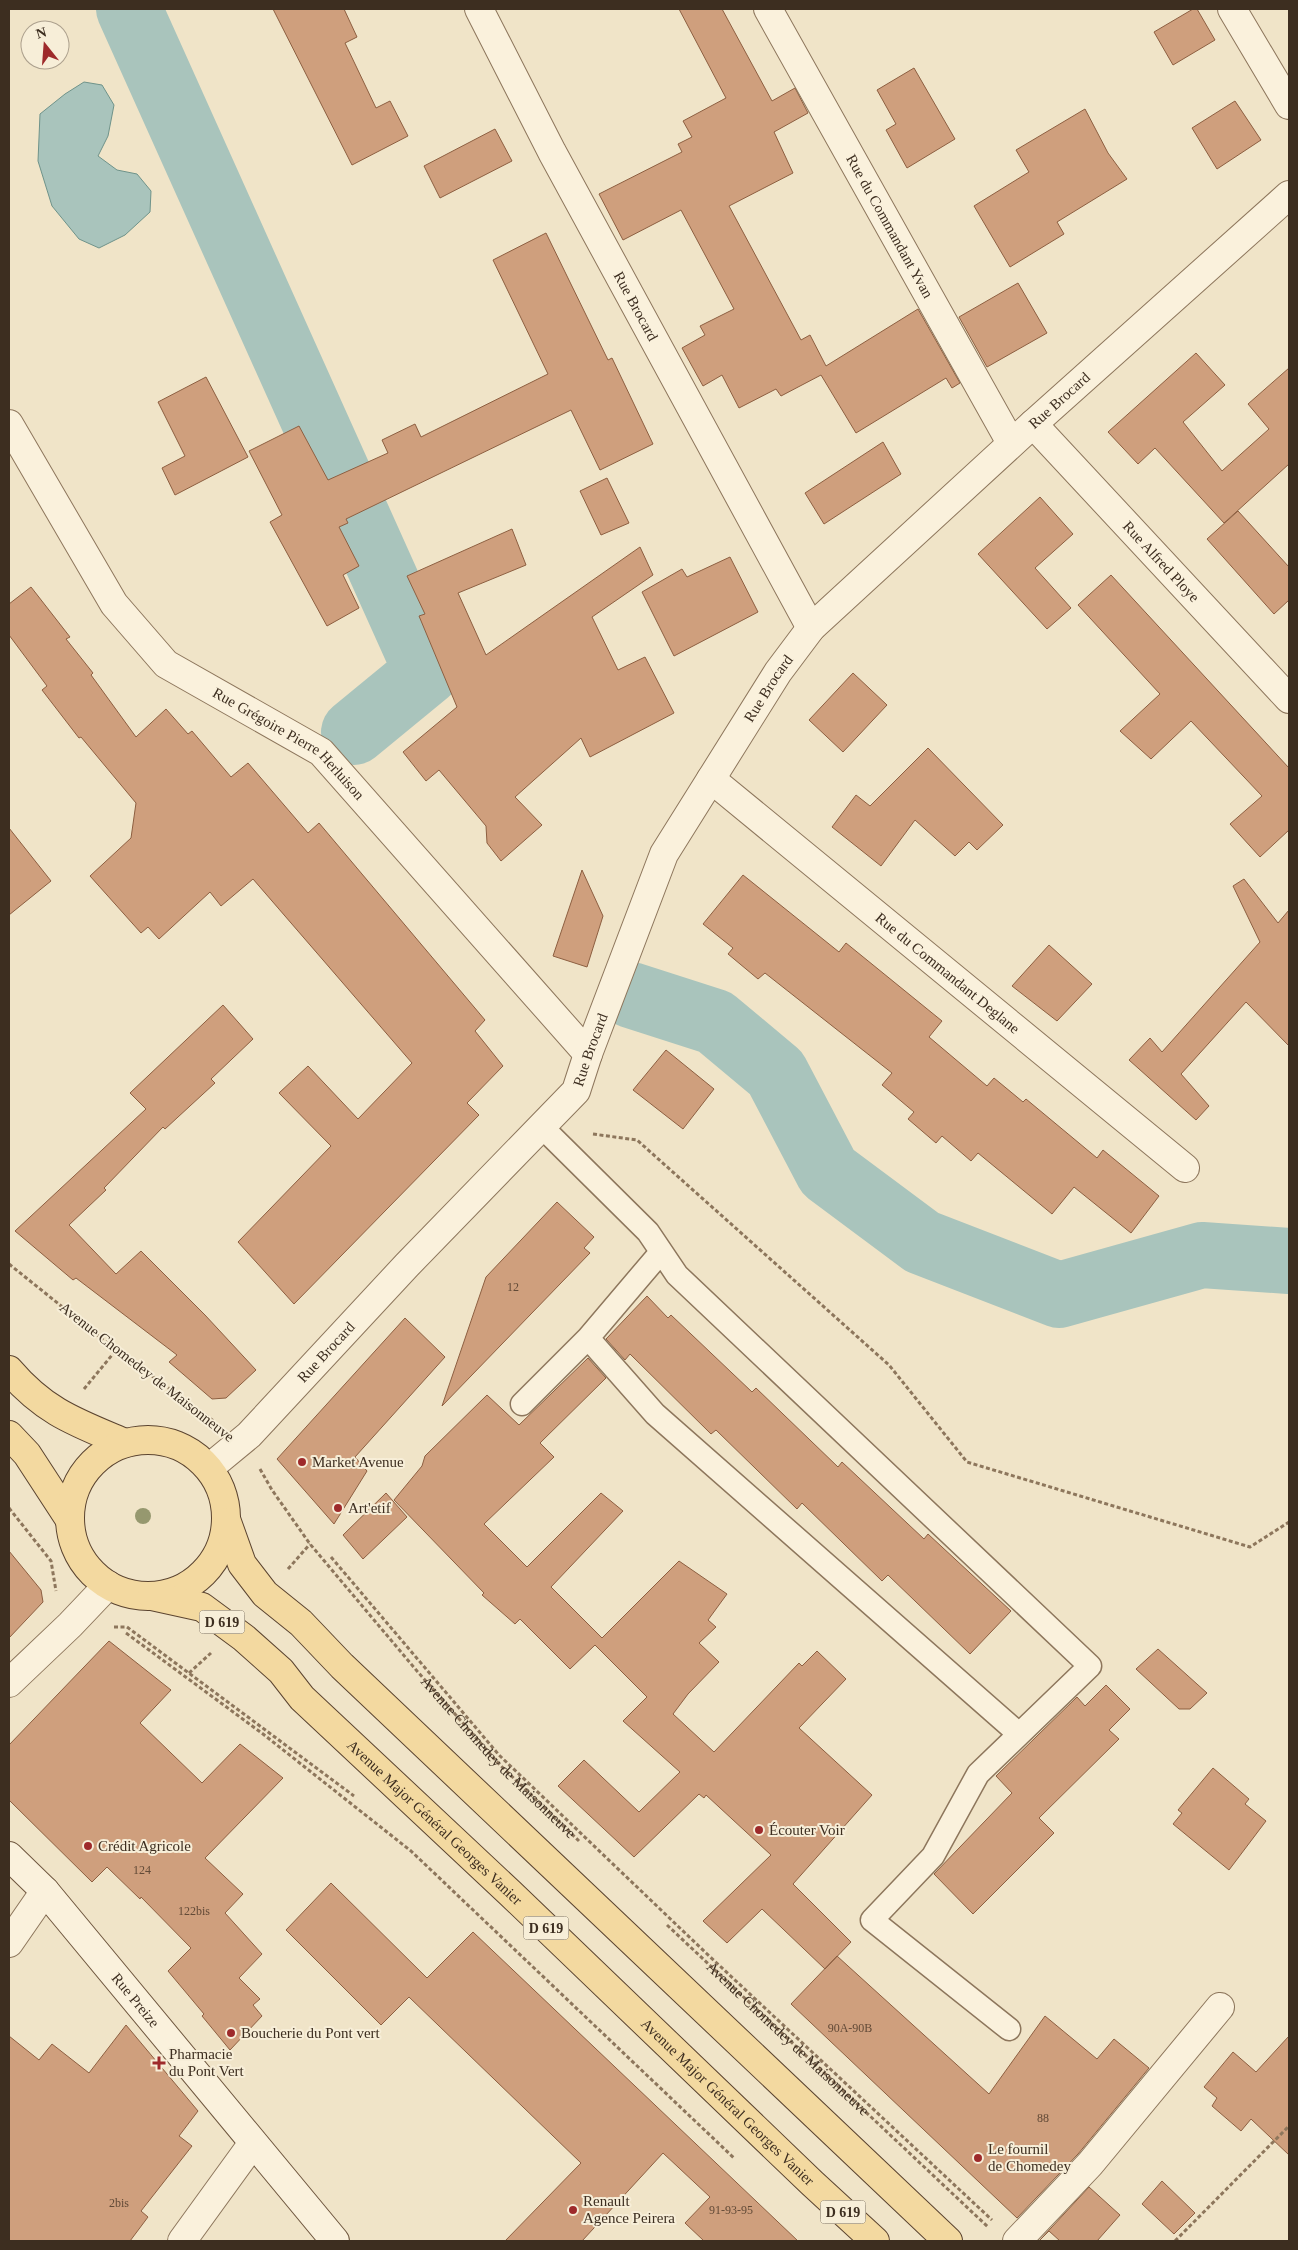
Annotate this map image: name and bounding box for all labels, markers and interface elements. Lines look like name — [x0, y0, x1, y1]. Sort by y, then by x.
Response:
north arrow — [20, 20, 70, 70]
text: N — [34, 24, 48, 42]
street label: Rue du Commandant Yvan — [843, 152, 936, 301]
street label: Rue Brocard — [611, 269, 661, 344]
street label: Rue Brocard — [1026, 369, 1094, 432]
street label: Rue Alfred Ploye — [1120, 518, 1203, 605]
street label: Rue Brocard — [741, 652, 796, 725]
street label: Rue Grégoire Pierre Herluison — [210, 684, 368, 803]
street label: Rue du Commandant Deglane — [872, 909, 1023, 1037]
street label: Rue Brocard — [570, 1011, 611, 1088]
house number: 12 — [507, 1280, 519, 1294]
street label: Avenue Chomedey de Maisonneuve — [57, 1299, 238, 1445]
street label: Rue Brocard — [294, 1318, 358, 1386]
place label: Market Avenue — [312, 1454, 404, 1470]
marker: Market Avenue — [296, 1456, 308, 1468]
place label: Art'etif — [348, 1500, 391, 1516]
marker: Art'etif — [332, 1502, 344, 1514]
road number: D 619 — [200, 1610, 244, 1634]
street label: Avenue Chomedey de Maisonneuve — [418, 1673, 579, 1842]
street label: Avenue Major Général Georges Vanier — [344, 1737, 525, 1908]
place label: Écouter Voir — [769, 1822, 845, 1838]
marker: Écouter Voir — [753, 1824, 765, 1836]
place label: Crédit Agricole — [98, 1838, 191, 1854]
marker: Crédit Agricole — [82, 1840, 94, 1852]
house number: 124 — [133, 1863, 151, 1877]
house number: 122bis — [178, 1904, 210, 1918]
road number: D 619 — [524, 1916, 568, 1940]
street label: Avenue Chomedey de Maisonneuve — [703, 1959, 873, 2119]
street label: Rue Preize — [108, 1970, 163, 2031]
street label: Avenue Major Général Georges Vanier — [638, 2015, 817, 2189]
house number: 90A-90B — [828, 2021, 872, 2035]
place label: Boucherie du Pont vert — [241, 2025, 381, 2041]
marker: Boucherie du Pont vert — [225, 2027, 237, 2039]
place label: Pharmacie du Pont Vert — [169, 2046, 245, 2079]
marker: Pharmacie du Pont Vert — [153, 2057, 165, 2069]
house number: 88 — [1037, 2111, 1049, 2125]
place label: Le fournil de Chomedey — [988, 2141, 1071, 2174]
marker: Le fournil de Chomedey — [972, 2152, 984, 2164]
place label: Renault Agence Peirera — [583, 2193, 675, 2226]
house number: 2bis — [109, 2196, 129, 2210]
road number: D 619 — [820, 2200, 866, 2224]
house number: 91-93-95 — [709, 2203, 753, 2217]
marker: Renault Agence Peirera — [567, 2204, 579, 2216]

